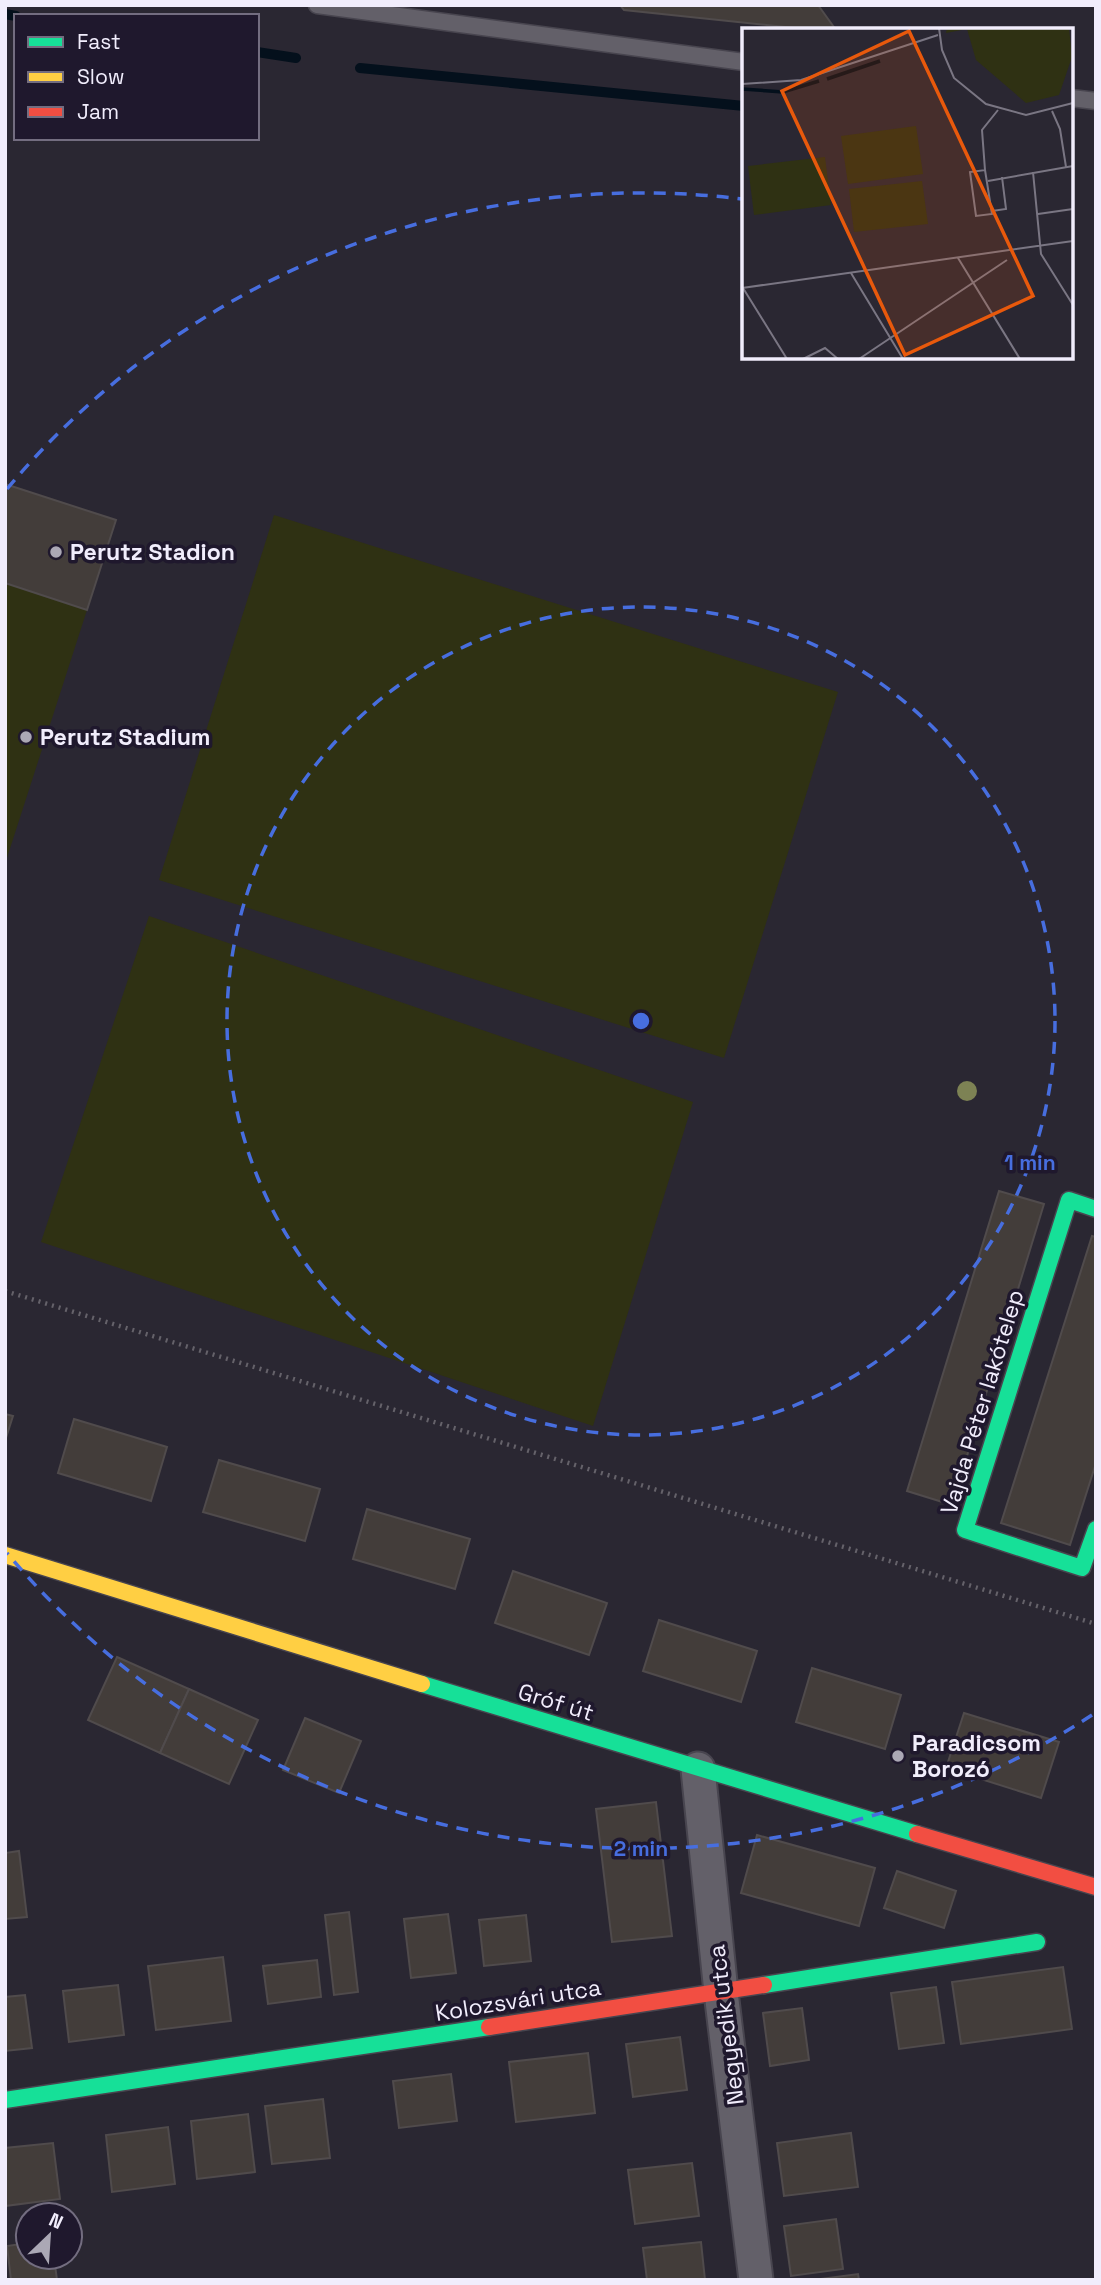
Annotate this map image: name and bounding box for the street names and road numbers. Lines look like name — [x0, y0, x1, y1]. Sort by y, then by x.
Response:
street label: Vajda Péter lakótelep — [934, 1286, 1030, 1518]
street label: Gróf út — [514, 1676, 598, 1728]
street label: Negyedik utca — [701, 1943, 751, 2107]
street label: Kolozsvári utca — [433, 1972, 603, 2028]

